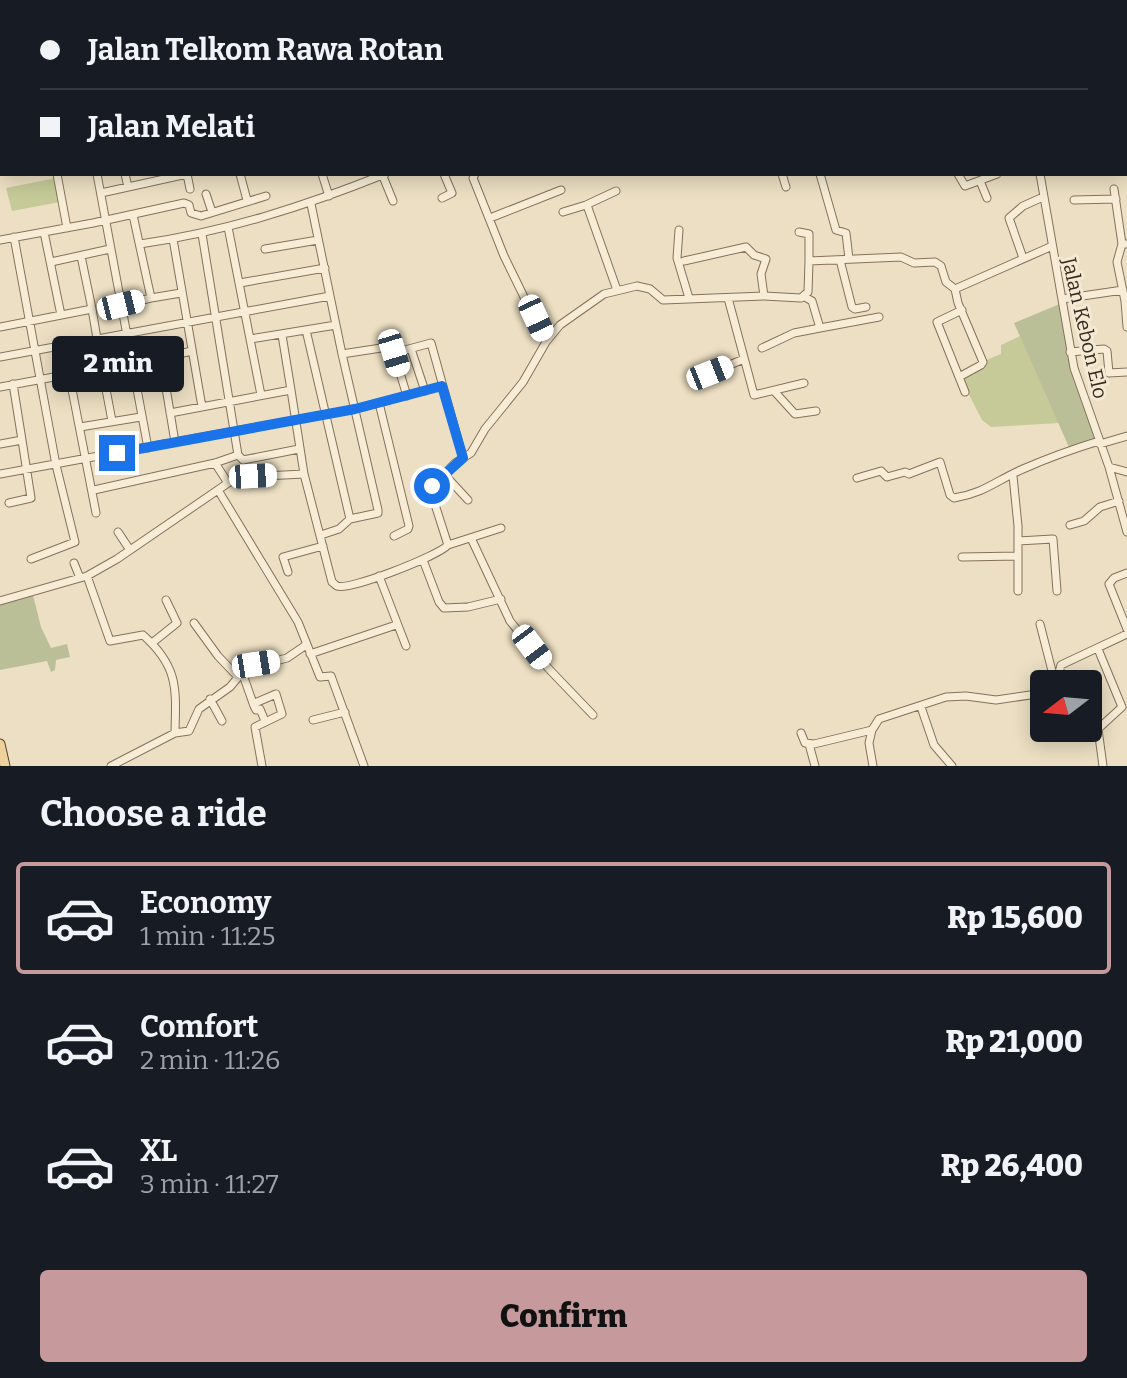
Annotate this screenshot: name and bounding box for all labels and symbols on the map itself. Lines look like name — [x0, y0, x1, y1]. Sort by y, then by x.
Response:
street label: Jalan Kebon Elo — [1057, 254, 1113, 401]
car — [95, 288, 147, 322]
car — [515, 291, 557, 345]
car — [376, 327, 412, 379]
callout: 2 min — [51, 337, 183, 393]
car — [683, 353, 737, 393]
route end — [99, 435, 135, 471]
car — [228, 463, 278, 489]
route start — [414, 468, 450, 504]
car — [508, 621, 556, 673]
car — [230, 648, 282, 680]
north arrow — [1030, 670, 1102, 742]

